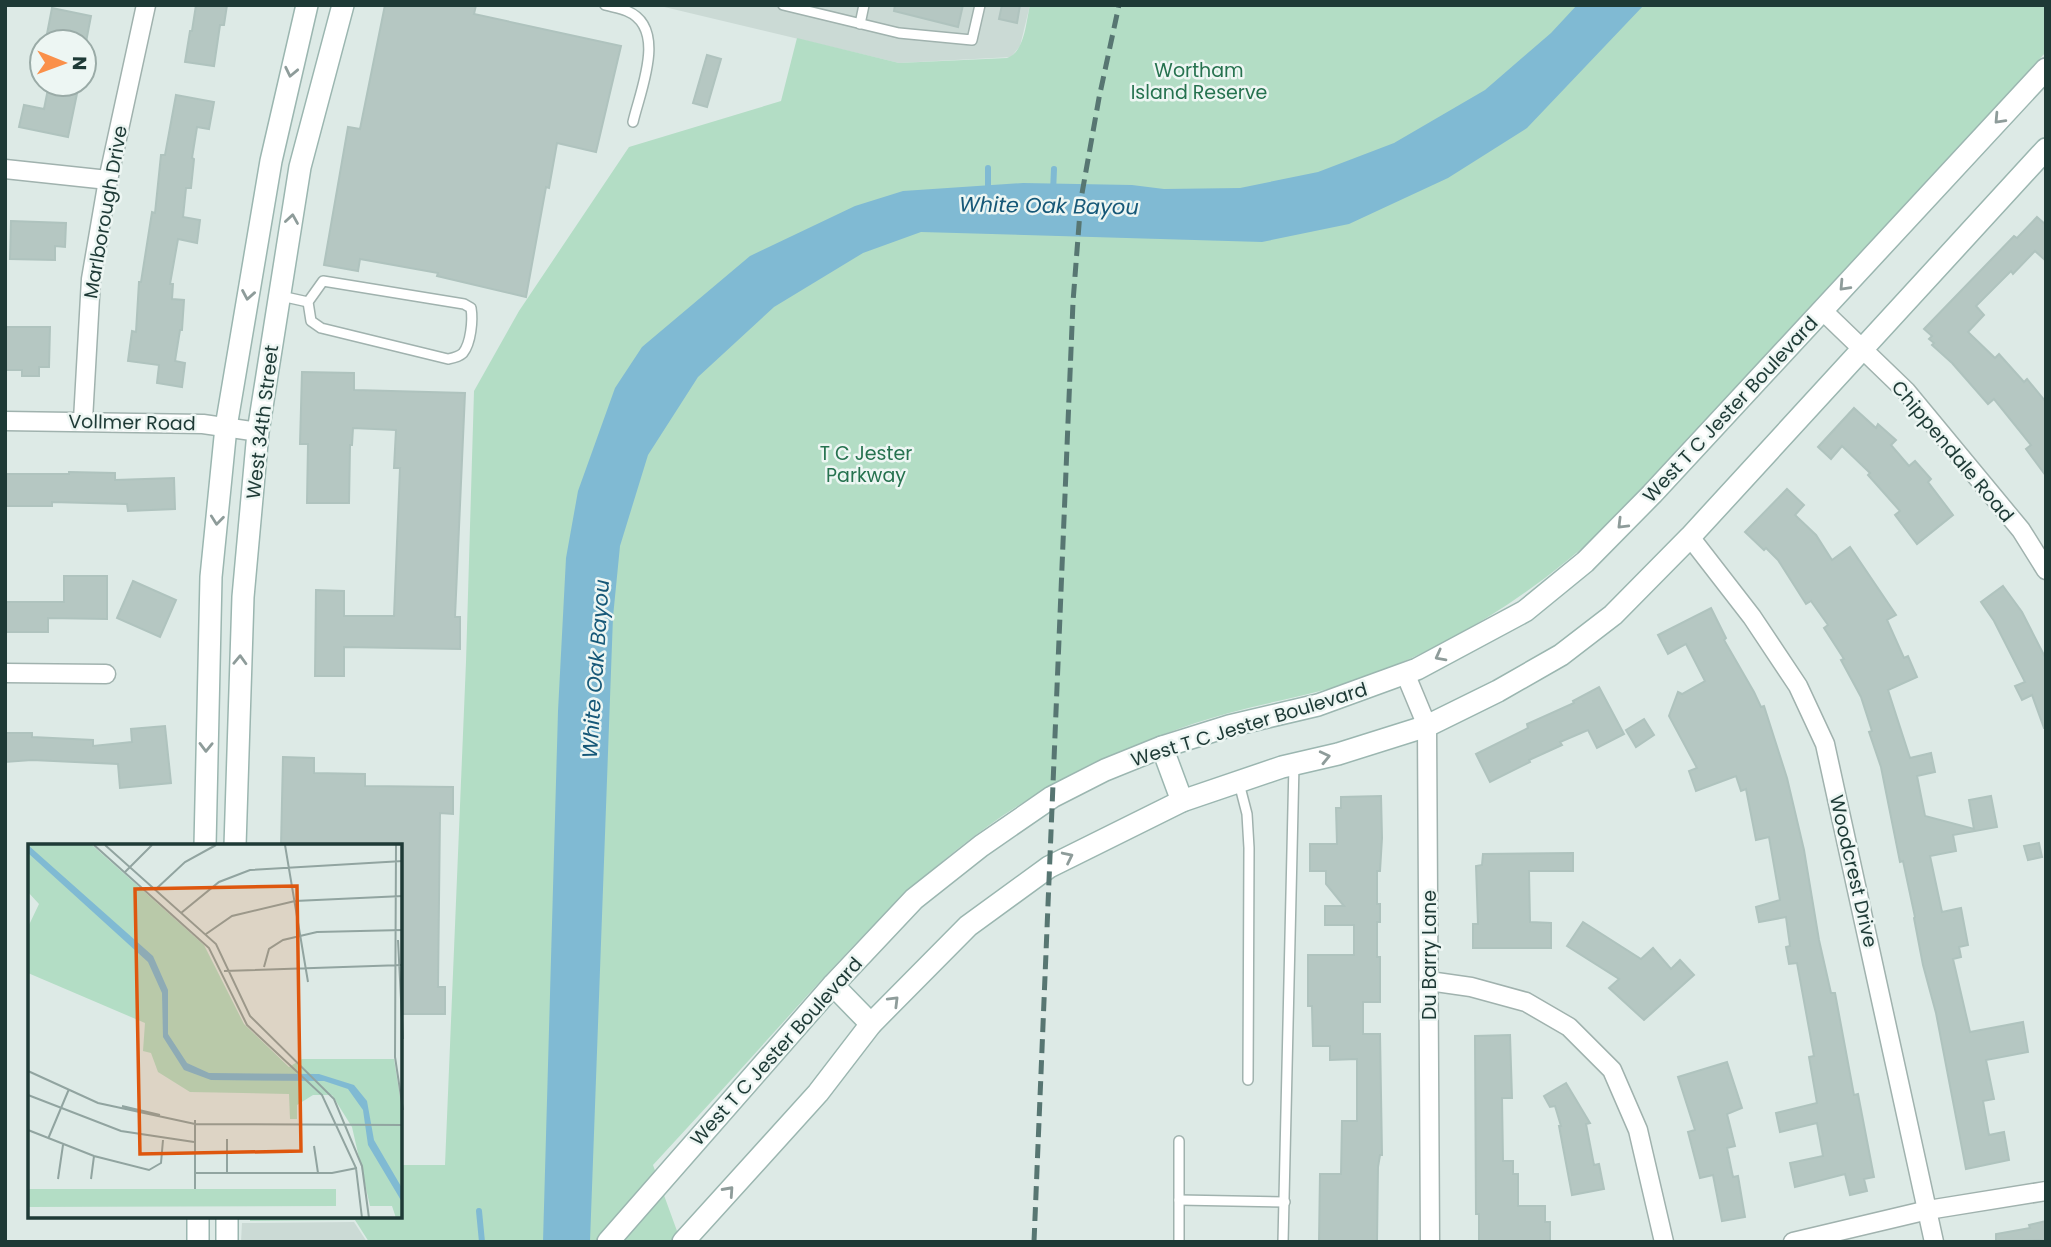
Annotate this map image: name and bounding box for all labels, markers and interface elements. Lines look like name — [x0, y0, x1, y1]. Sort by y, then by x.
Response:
north arrow — [28, 28, 98, 98]
text: N — [66, 56, 93, 71]
park label: Wortham Island Reserve — [1131, 57, 1267, 106]
one-way arrow — [284, 66, 299, 78]
one-way arrow — [1995, 111, 2008, 124]
street label: Marlborough Drive — [77, 124, 134, 301]
water label: White Oak Bayou — [959, 189, 1139, 222]
one-way arrow — [284, 213, 299, 225]
one-way arrow — [1840, 278, 1853, 291]
one-way arrow — [241, 289, 256, 301]
street label: West T C Jester Boulevard — [1637, 310, 1824, 508]
street label: West 34th Street — [240, 343, 285, 501]
street label: Chippendale Road — [1885, 375, 2020, 528]
street label: Vollmer Road — [68, 408, 196, 437]
park label: T C Jester Parkway — [820, 440, 912, 489]
one-way arrow — [210, 515, 225, 526]
one-way arrow — [1618, 515, 1631, 528]
water label: White Oak Bayou — [575, 578, 616, 760]
one-way arrow — [1435, 648, 1447, 662]
one-way arrow — [233, 654, 248, 665]
street label: West T C Jester Boulevard — [1128, 676, 1371, 773]
one-way arrow — [198, 743, 214, 753]
one-way arrow — [1319, 751, 1331, 765]
street label: Woodcrest Drive — [1823, 792, 1884, 950]
inset map — [28, 844, 402, 1219]
one-way arrow — [1061, 851, 1073, 865]
street label: Du Barry Lane — [1416, 890, 1443, 1020]
street label: West T C Jester Boulevard — [684, 951, 869, 1152]
one-way arrow — [886, 997, 898, 1009]
one-way arrow — [721, 1186, 733, 1199]

